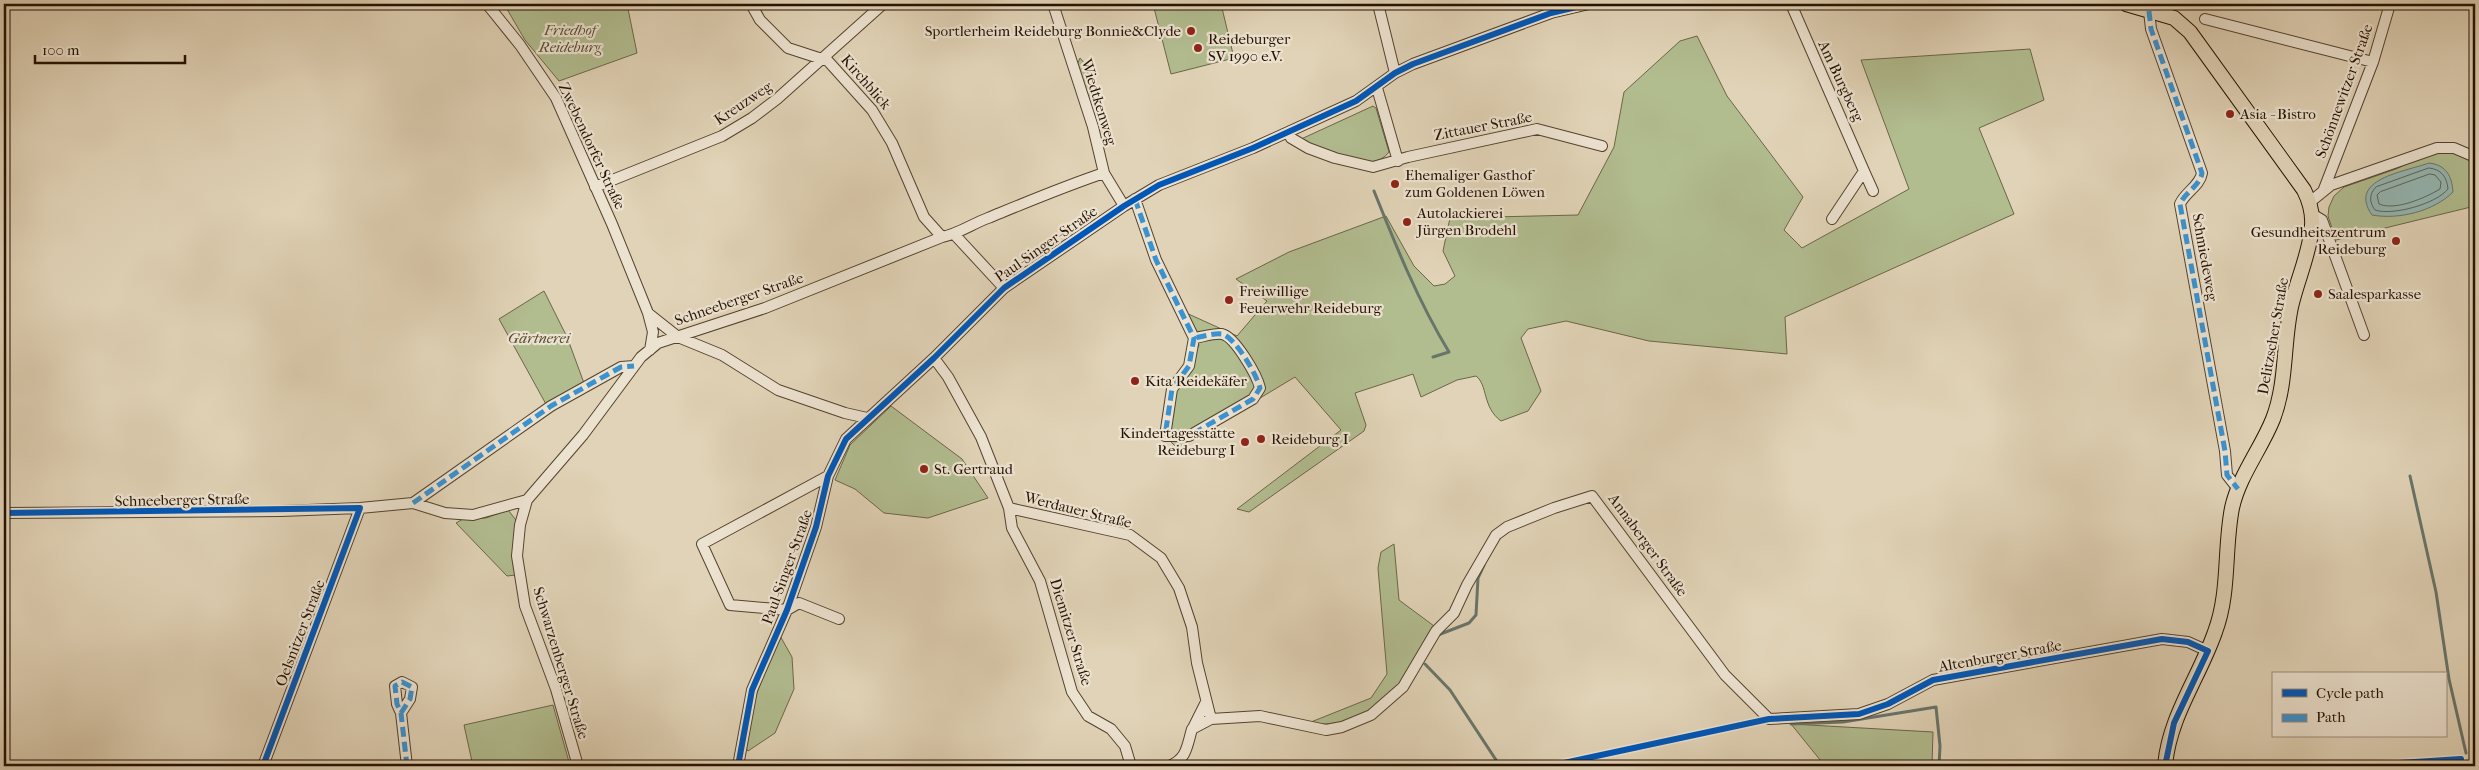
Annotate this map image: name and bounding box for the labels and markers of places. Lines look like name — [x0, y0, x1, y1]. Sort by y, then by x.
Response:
place label: Sportlerheim Reideburg Bonnie&Clyde — [925, 22, 1182, 40]
marker: Sportlerheim Reideburg Bonnie&Clyde — [1185, 25, 1197, 37]
place label: Reideburger SV 1990 e.V. — [1208, 30, 1291, 65]
marker: Reideburger SV 1990 e.V. — [1192, 42, 1204, 54]
place label: Asia - Bistro — [2239, 105, 2316, 123]
marker: Asia - Bistro — [2224, 108, 2236, 120]
place label: Ehemaliger Gasthof zum Goldenen Löwen — [1405, 166, 1545, 201]
marker: Ehemaliger Gasthof zum Goldenen Löwen — [1389, 178, 1401, 190]
place label: Autolackierei Jürgen Brodehl — [1416, 204, 1516, 239]
marker: Autolackierei Jürgen Brodehl — [1401, 216, 1413, 228]
place label: Gesundheitszentrum Reideburg — [2251, 223, 2387, 258]
marker: Gesundheitszentrum Reideburg — [2390, 235, 2402, 247]
place label: Freiwillige Feuerwehr Reideburg — [1239, 282, 1382, 317]
place label: Saalesparkasse — [2328, 285, 2422, 303]
marker: Saalesparkasse — [2312, 288, 2324, 300]
marker: Freiwillige Feuerwehr Reideburg — [1223, 294, 1235, 306]
place label: Kita Reidekäfer — [1145, 372, 1247, 390]
marker: Kita Reidekäfer — [1129, 375, 1141, 387]
place label: Kindertagesstätte Reideburg I — [1120, 424, 1236, 459]
place label: Reideburg I — [1271, 430, 1349, 448]
marker: Reideburg I — [1255, 433, 1267, 445]
marker: Kindertagesstätte Reideburg I — [1239, 436, 1251, 448]
place label: St. Gertraud — [934, 460, 1014, 478]
marker: St. Gertraud — [918, 463, 930, 475]

